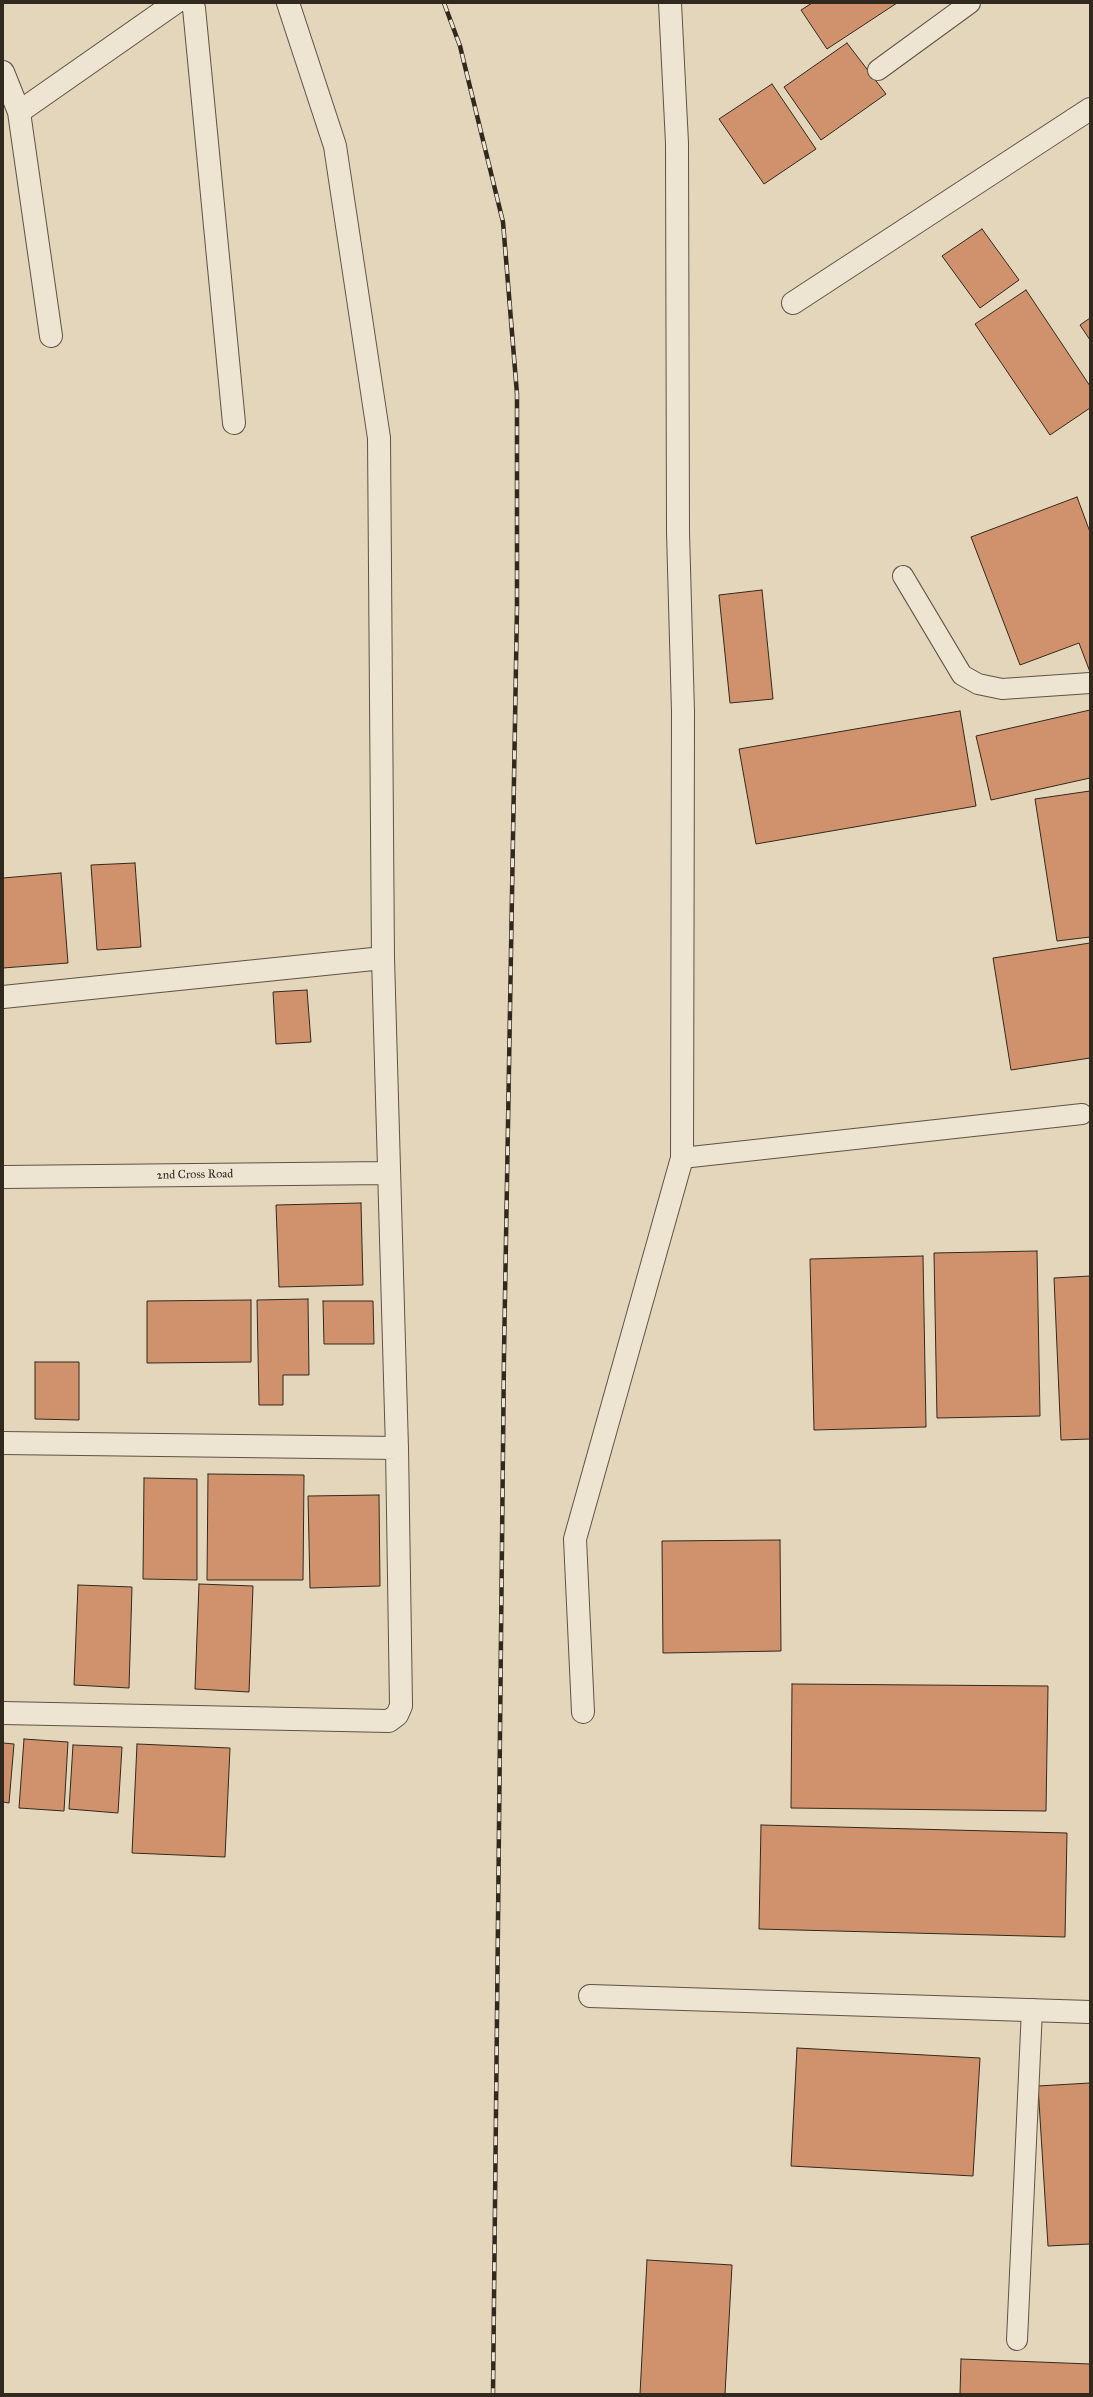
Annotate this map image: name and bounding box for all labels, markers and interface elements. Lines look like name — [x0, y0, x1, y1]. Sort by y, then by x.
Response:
street label: 2nd Cross Road — [157, 1167, 233, 1183]

